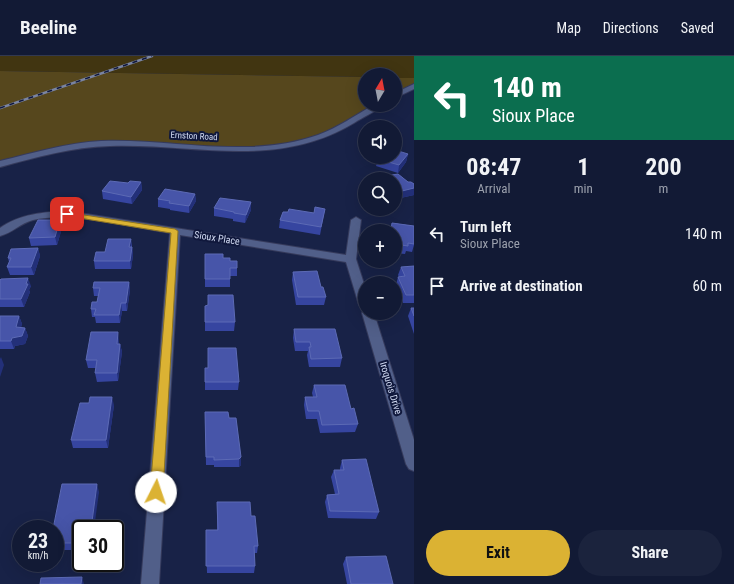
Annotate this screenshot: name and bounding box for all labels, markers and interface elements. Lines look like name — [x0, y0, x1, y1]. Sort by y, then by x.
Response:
text: Beeline — [20, 16, 77, 39]
text: Map — [557, 20, 581, 36]
text: Directions — [603, 20, 659, 36]
text: Saved — [681, 20, 714, 36]
north arrow — [358, 68, 402, 112]
map controls — [358, 68, 402, 320]
text: 140 m — [492, 71, 562, 104]
icon: left — [426, 72, 478, 124]
text: Sioux Place — [492, 105, 575, 126]
button: sound — [358, 120, 402, 164]
street label: Ernston Road — [170, 130, 218, 142]
text: 08:47 — [466, 153, 521, 181]
text: 1 — [577, 153, 589, 181]
text: 200 — [645, 153, 682, 181]
button: search — [358, 172, 402, 216]
text: Arrival — [477, 181, 510, 196]
text: min — [574, 181, 593, 196]
text: m — [659, 181, 668, 196]
pin — [50, 197, 84, 231]
icon: arrive — [56, 203, 78, 225]
text: Turn left — [460, 218, 511, 236]
icon: left — [426, 223, 448, 245]
button: + — [358, 224, 402, 268]
text: 140 m — [685, 225, 722, 243]
street label: Sioux Place — [193, 229, 241, 247]
text: Sioux Place — [460, 236, 520, 251]
icon: arrive — [426, 275, 448, 297]
button: − — [358, 276, 402, 320]
text: Arrive at destination — [460, 277, 583, 295]
text: 60 m — [692, 277, 722, 295]
street label: Iroquois Drive — [378, 360, 404, 416]
position arrow — [135, 471, 177, 513]
speed limit sign: 30 — [72, 520, 124, 572]
text: 23 — [28, 529, 48, 553]
button: Exit — [426, 530, 570, 576]
button: Share — [578, 530, 722, 576]
text: km/h — [28, 550, 48, 561]

